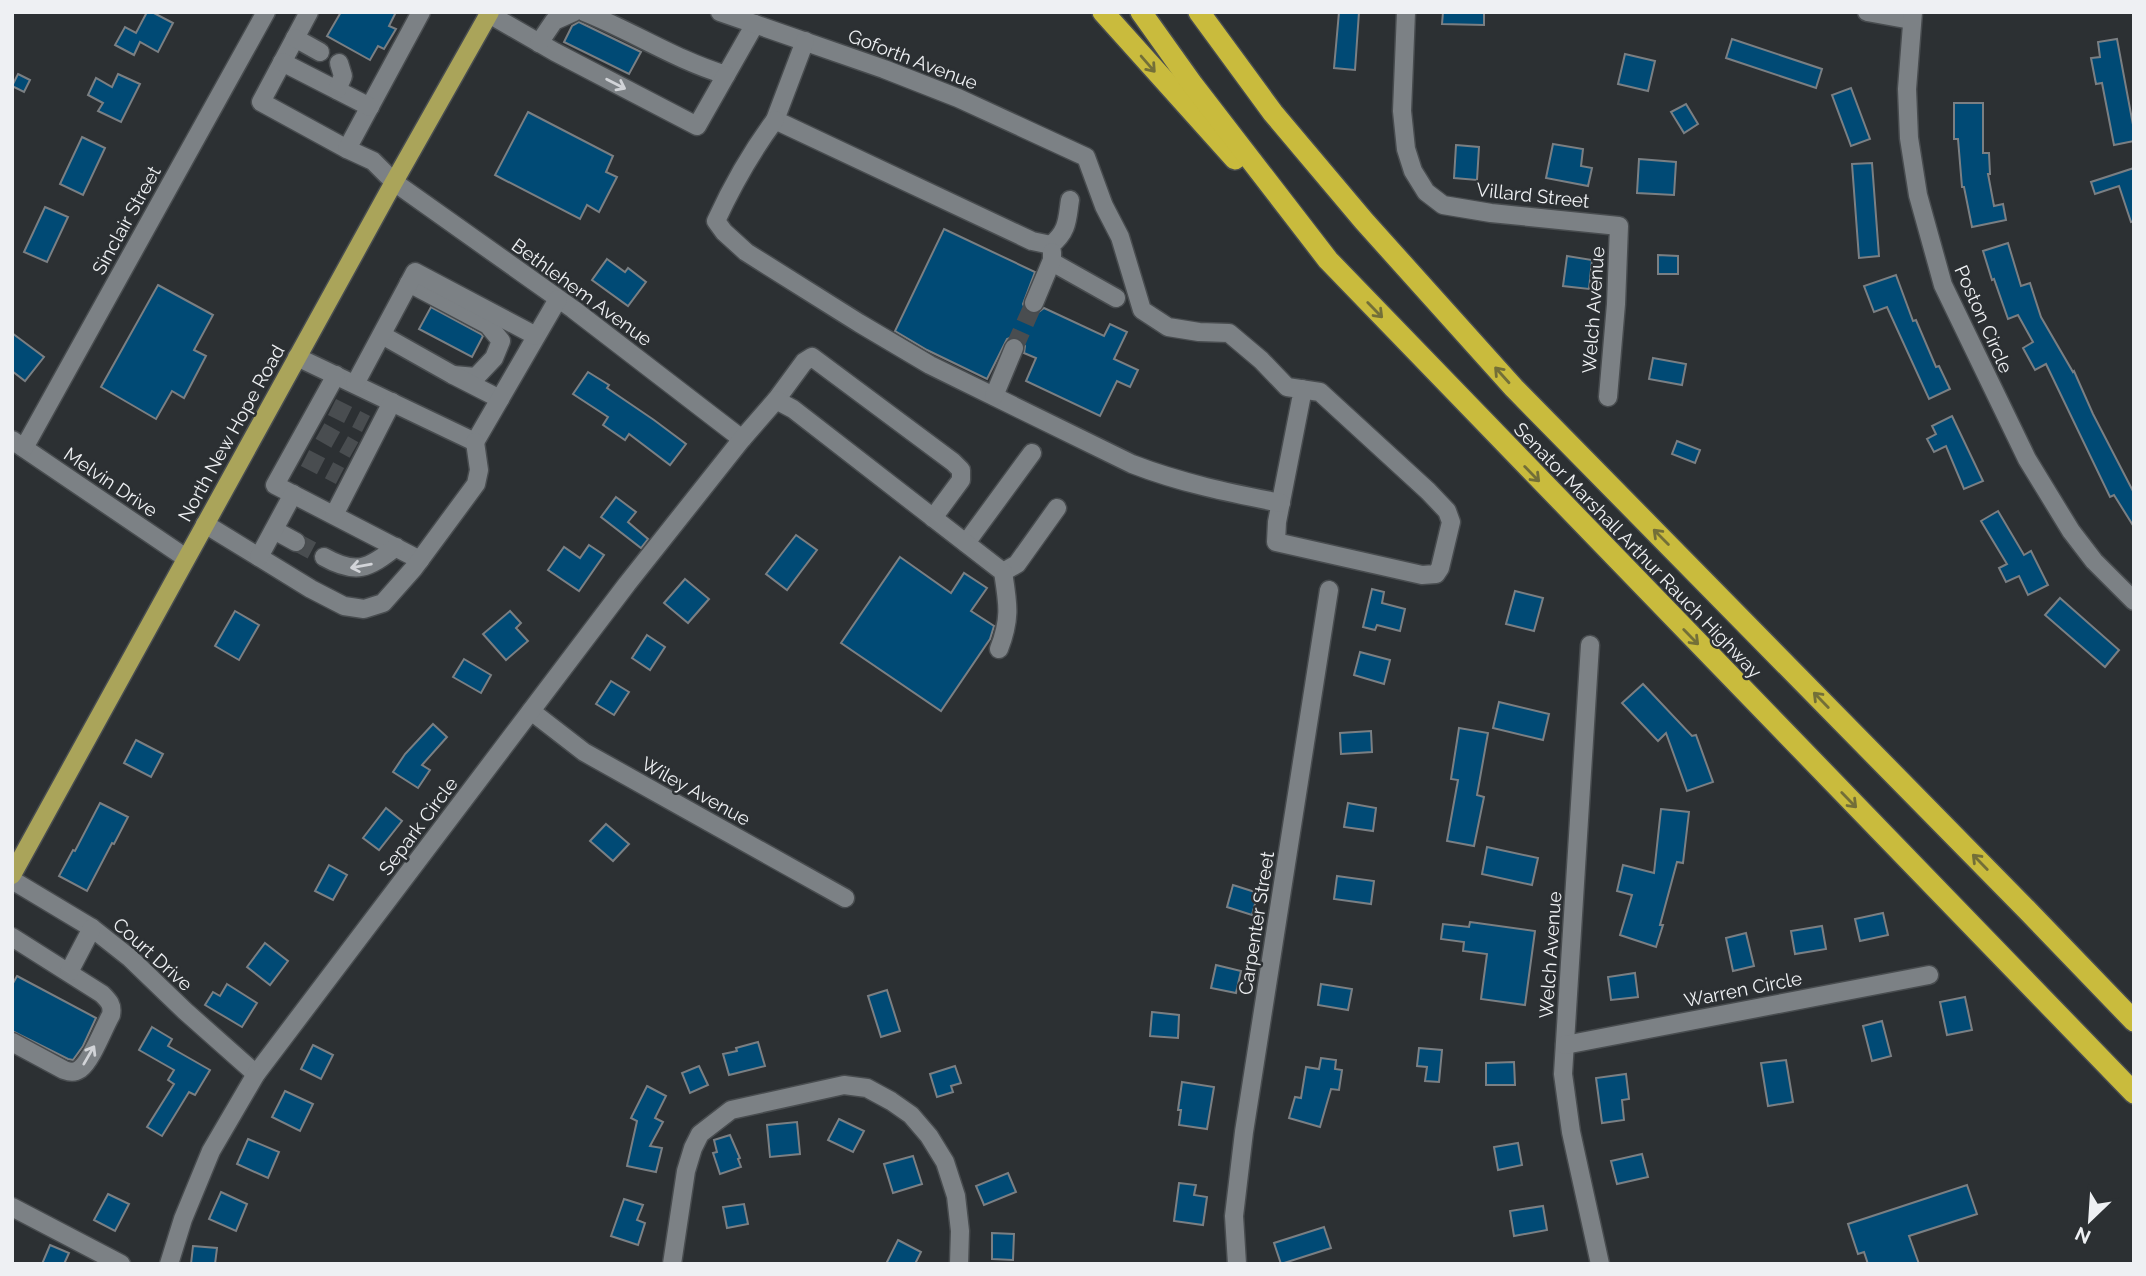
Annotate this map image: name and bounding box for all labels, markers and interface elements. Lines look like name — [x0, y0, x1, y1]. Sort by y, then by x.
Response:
street label: Goforth Avenue — [845, 24, 981, 94]
one-way arrow — [1140, 54, 1156, 72]
one-way arrow — [605, 77, 626, 91]
street label: Sinclair Street — [87, 161, 165, 278]
street label: Villard Street — [1475, 178, 1591, 212]
street label: Bethlehem Avenue — [508, 234, 656, 350]
street label: Welch Avenue — [1578, 246, 1608, 374]
street label: Poston Circle — [1950, 262, 2018, 376]
one-way arrow — [1366, 301, 1383, 318]
street label: North New Hope Road — [173, 341, 289, 525]
one-way arrow — [1494, 366, 1510, 384]
street label: Senator Marshall Arthur Rauch Highway — [1510, 418, 1766, 682]
street label: Melvin Drive — [60, 443, 162, 521]
one-way arrow — [1524, 465, 1541, 482]
one-way arrow — [1653, 529, 1670, 546]
one-way arrow — [350, 560, 373, 573]
one-way arrow — [1682, 628, 1699, 645]
one-way arrow — [1812, 691, 1829, 708]
street label: Wiley Avenue — [638, 752, 754, 830]
street label: Separk Circle — [374, 773, 462, 879]
one-way arrow — [1841, 791, 1858, 808]
street label: Carpenter Street — [1234, 849, 1278, 996]
one-way arrow — [1972, 854, 1989, 871]
street label: Welch Avenue — [1535, 891, 1565, 1019]
street label: Court Drive — [109, 913, 197, 995]
street label: Warren Circle — [1682, 967, 1804, 1011]
one-way arrow — [83, 1045, 96, 1066]
north arrow — [2055, 1185, 2125, 1255]
text: N — [2072, 1222, 2094, 1248]

